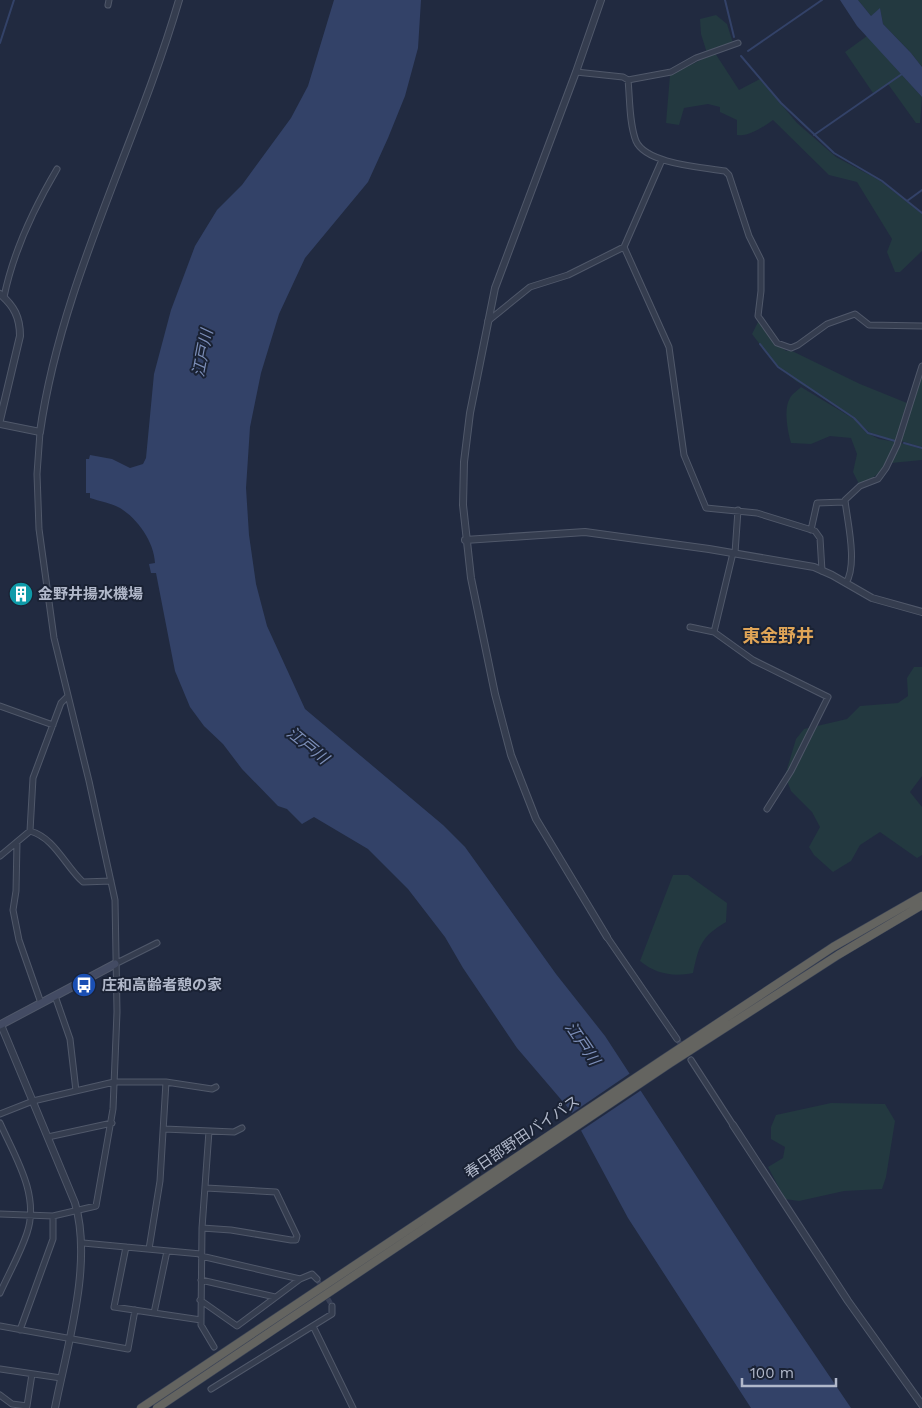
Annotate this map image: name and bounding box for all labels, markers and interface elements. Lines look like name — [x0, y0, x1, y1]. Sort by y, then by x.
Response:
water label: 江戸川 — [189, 326, 217, 378]
building icon: 金野井揚水機場 — [8, 581, 34, 607]
place label: 金野井揚水機場 — [38, 585, 143, 603]
district label: 東金野井 — [742, 625, 814, 646]
water label: 江戸川 — [283, 723, 334, 769]
bus stop icon: 庄和高齢者憩の家 — [71, 972, 97, 998]
place label: 庄和高齢者憩の家 — [102, 976, 222, 994]
water label: 江戸川 — [561, 1018, 605, 1070]
street label: 春日部野田バイパス — [461, 1092, 583, 1182]
scale bar — [742, 1356, 836, 1388]
text: 100 m — [750, 1364, 794, 1382]

